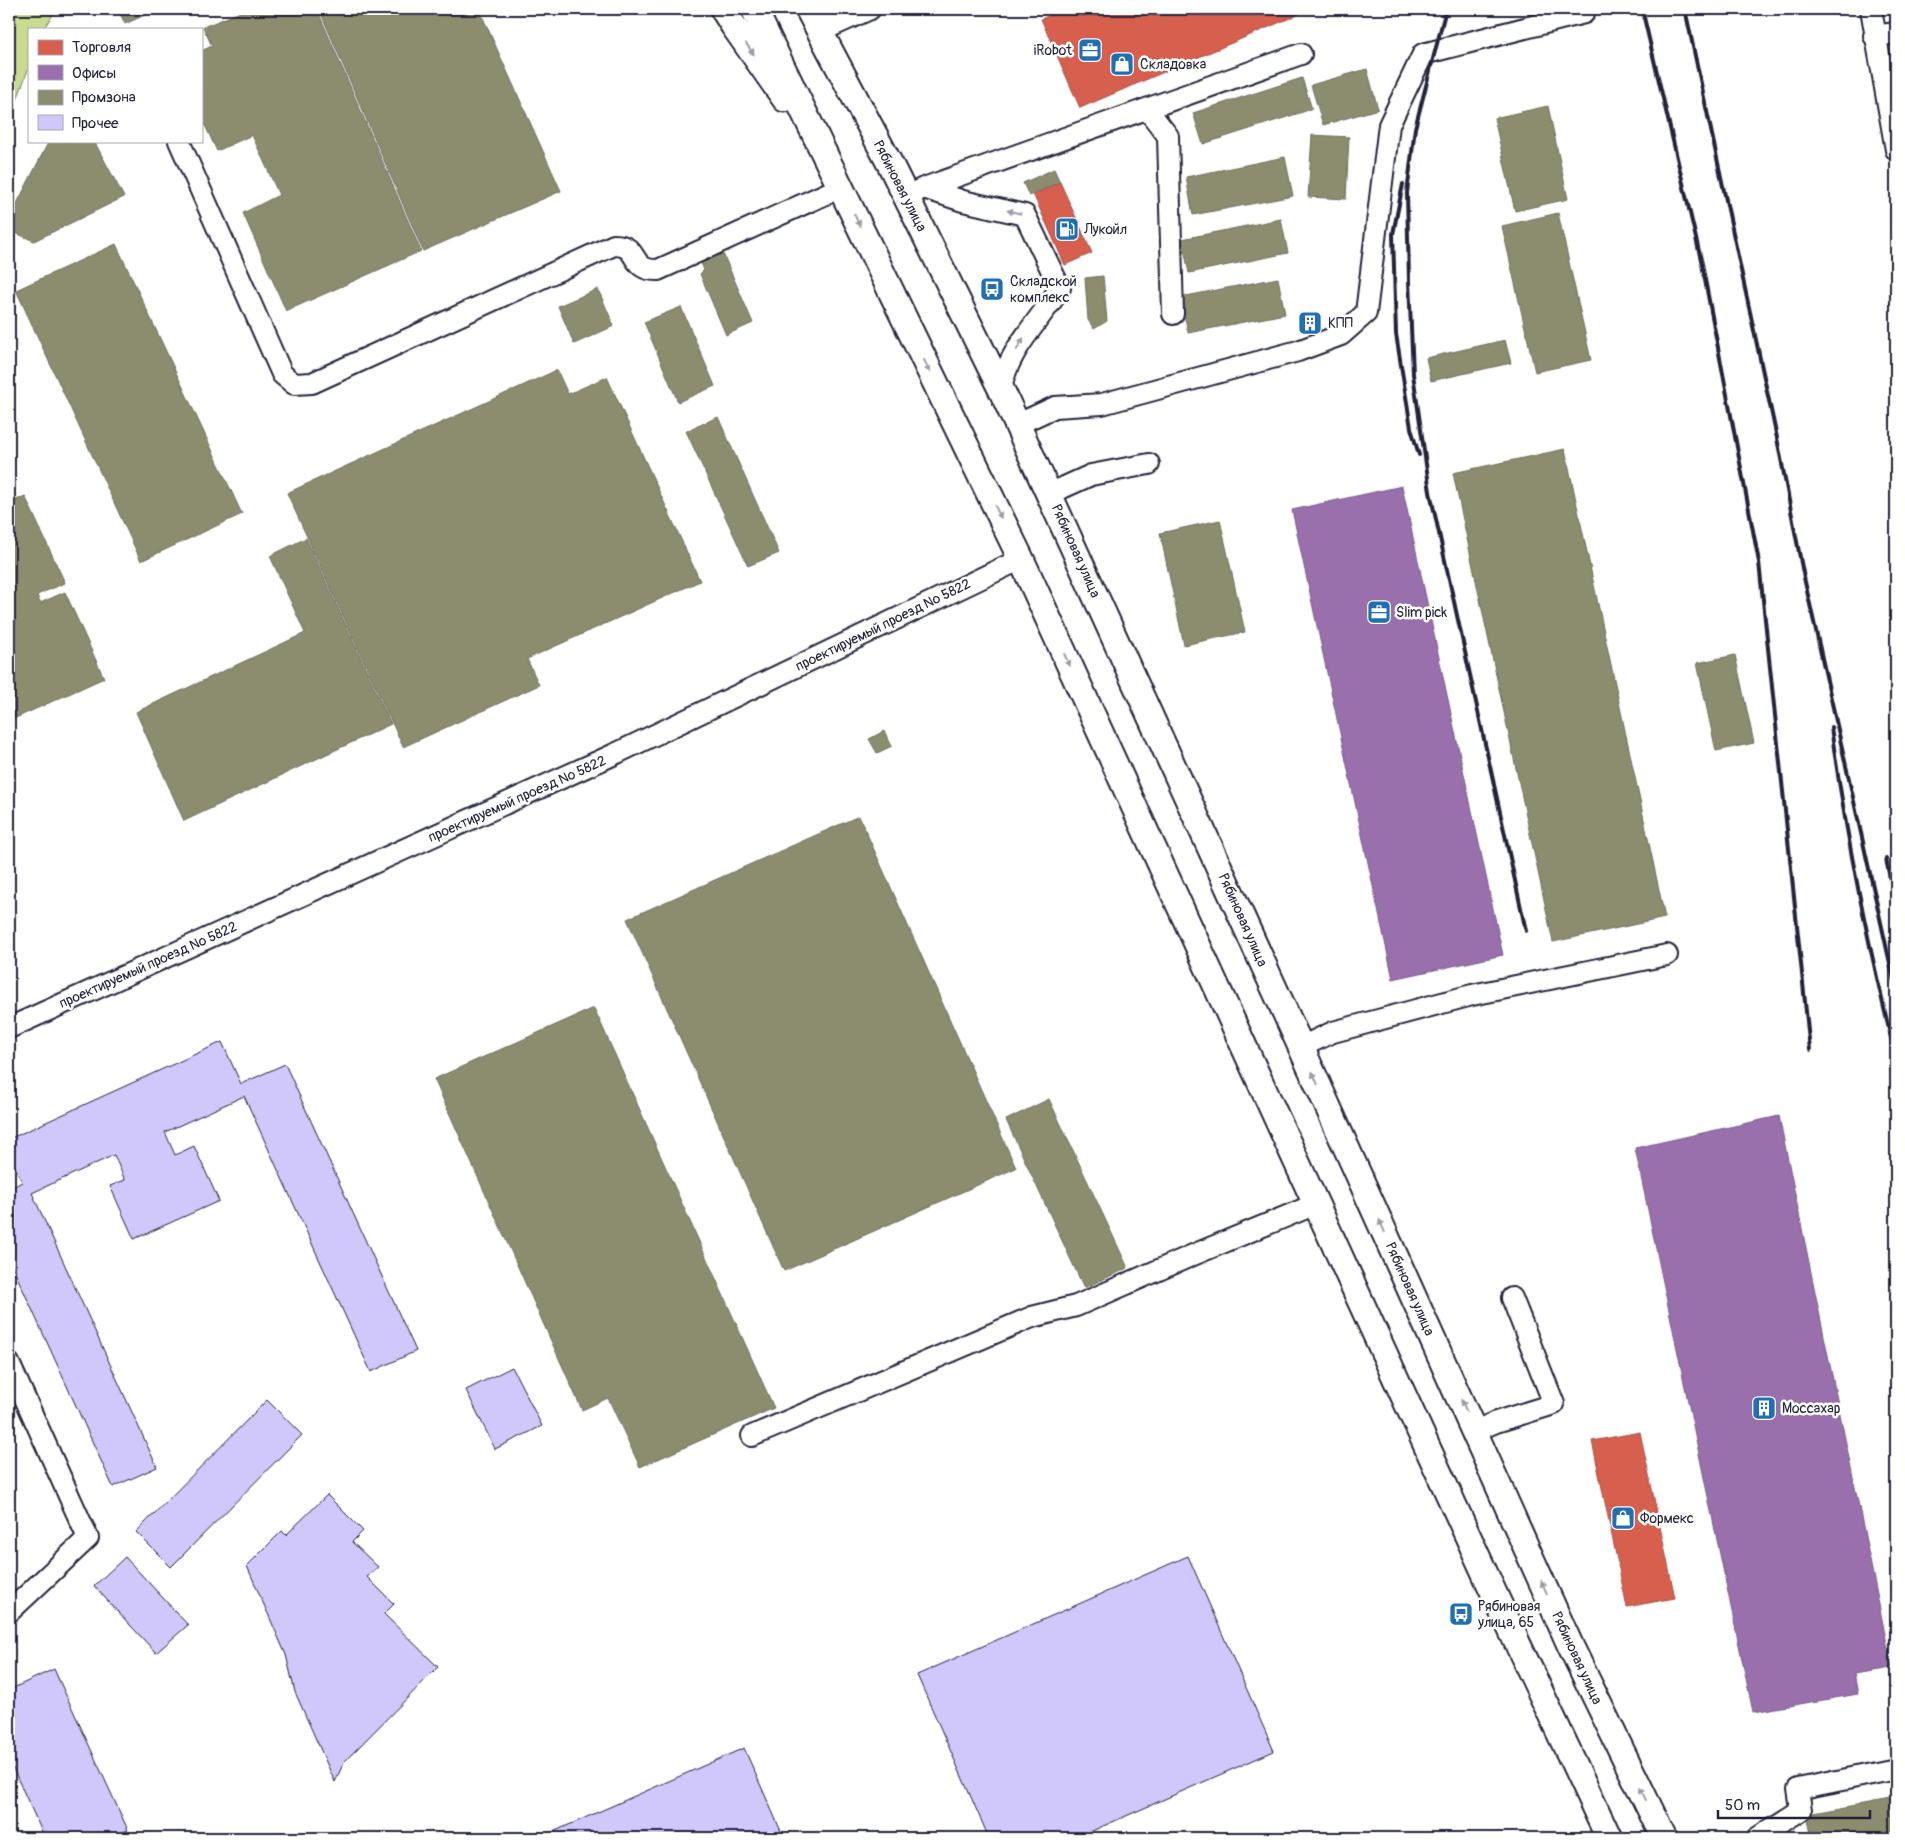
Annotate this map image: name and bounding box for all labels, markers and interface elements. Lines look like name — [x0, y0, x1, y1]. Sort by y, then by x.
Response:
legend — [28, 28, 202, 142]
office icon: iRobot — [1077, 37, 1103, 63]
text: Торговля — [72, 38, 131, 57]
place label: iRobot — [1034, 42, 1072, 59]
one-way arrow — [745, 43, 755, 56]
shop icon: Складовка — [1109, 51, 1135, 77]
place label: Складовка — [1140, 56, 1206, 73]
text: Офисы — [72, 64, 116, 83]
text: Промзона — [72, 88, 136, 107]
text: Прочее — [72, 114, 119, 133]
street label: Рябиновая улица — [870, 138, 930, 234]
one-way arrow — [1005, 208, 1021, 216]
one-way arrow — [853, 213, 861, 227]
fuel station icon: Лукойл — [1054, 216, 1080, 242]
place label: Лукойл — [1083, 221, 1127, 238]
place label: Складской комплекс — [1010, 273, 1077, 306]
bus stop icon: Складской комплекс — [979, 276, 1005, 302]
building icon: КПП — [1297, 310, 1323, 336]
place label: КПП — [1328, 315, 1353, 332]
one-way arrow — [1016, 337, 1024, 352]
one-way arrow — [924, 359, 932, 373]
street label: Рябиновая улица — [1048, 502, 1104, 600]
one-way arrow — [994, 505, 1002, 520]
street label: проектируемый проезд № 5822 — [793, 575, 973, 675]
office icon: Slim pick — [1366, 599, 1392, 625]
place label: Slim pick — [1396, 604, 1447, 621]
one-way arrow — [1063, 653, 1071, 667]
street label: проектируемый проезд № 5822 — [425, 752, 609, 846]
street label: Рябиновая улица — [1215, 871, 1271, 969]
street label: проектируемый проезд № 5822 — [56, 918, 240, 1012]
one-way arrow — [1311, 1071, 1319, 1085]
one-way arrow — [1378, 1219, 1386, 1233]
street label: Рябиновая улица — [1382, 1240, 1438, 1338]
building icon: Моссахар — [1751, 1395, 1777, 1421]
one-way arrow — [1459, 1399, 1467, 1413]
place label: Моссахар — [1782, 1400, 1841, 1417]
shop icon: Формекс — [1610, 1505, 1636, 1531]
place label: Формекс — [1640, 1510, 1694, 1527]
one-way arrow — [1540, 1580, 1548, 1594]
place label: Рябиновая улица, 65 — [1477, 1598, 1540, 1631]
bus stop icon: Рябиновая улица, 65 — [1448, 1601, 1474, 1627]
street label: Рябиновая улица — [1548, 1609, 1606, 1707]
one-way arrow — [1638, 1787, 1647, 1802]
scale bar — [1718, 1787, 1870, 1819]
text: 50 m — [1725, 1796, 1760, 1815]

